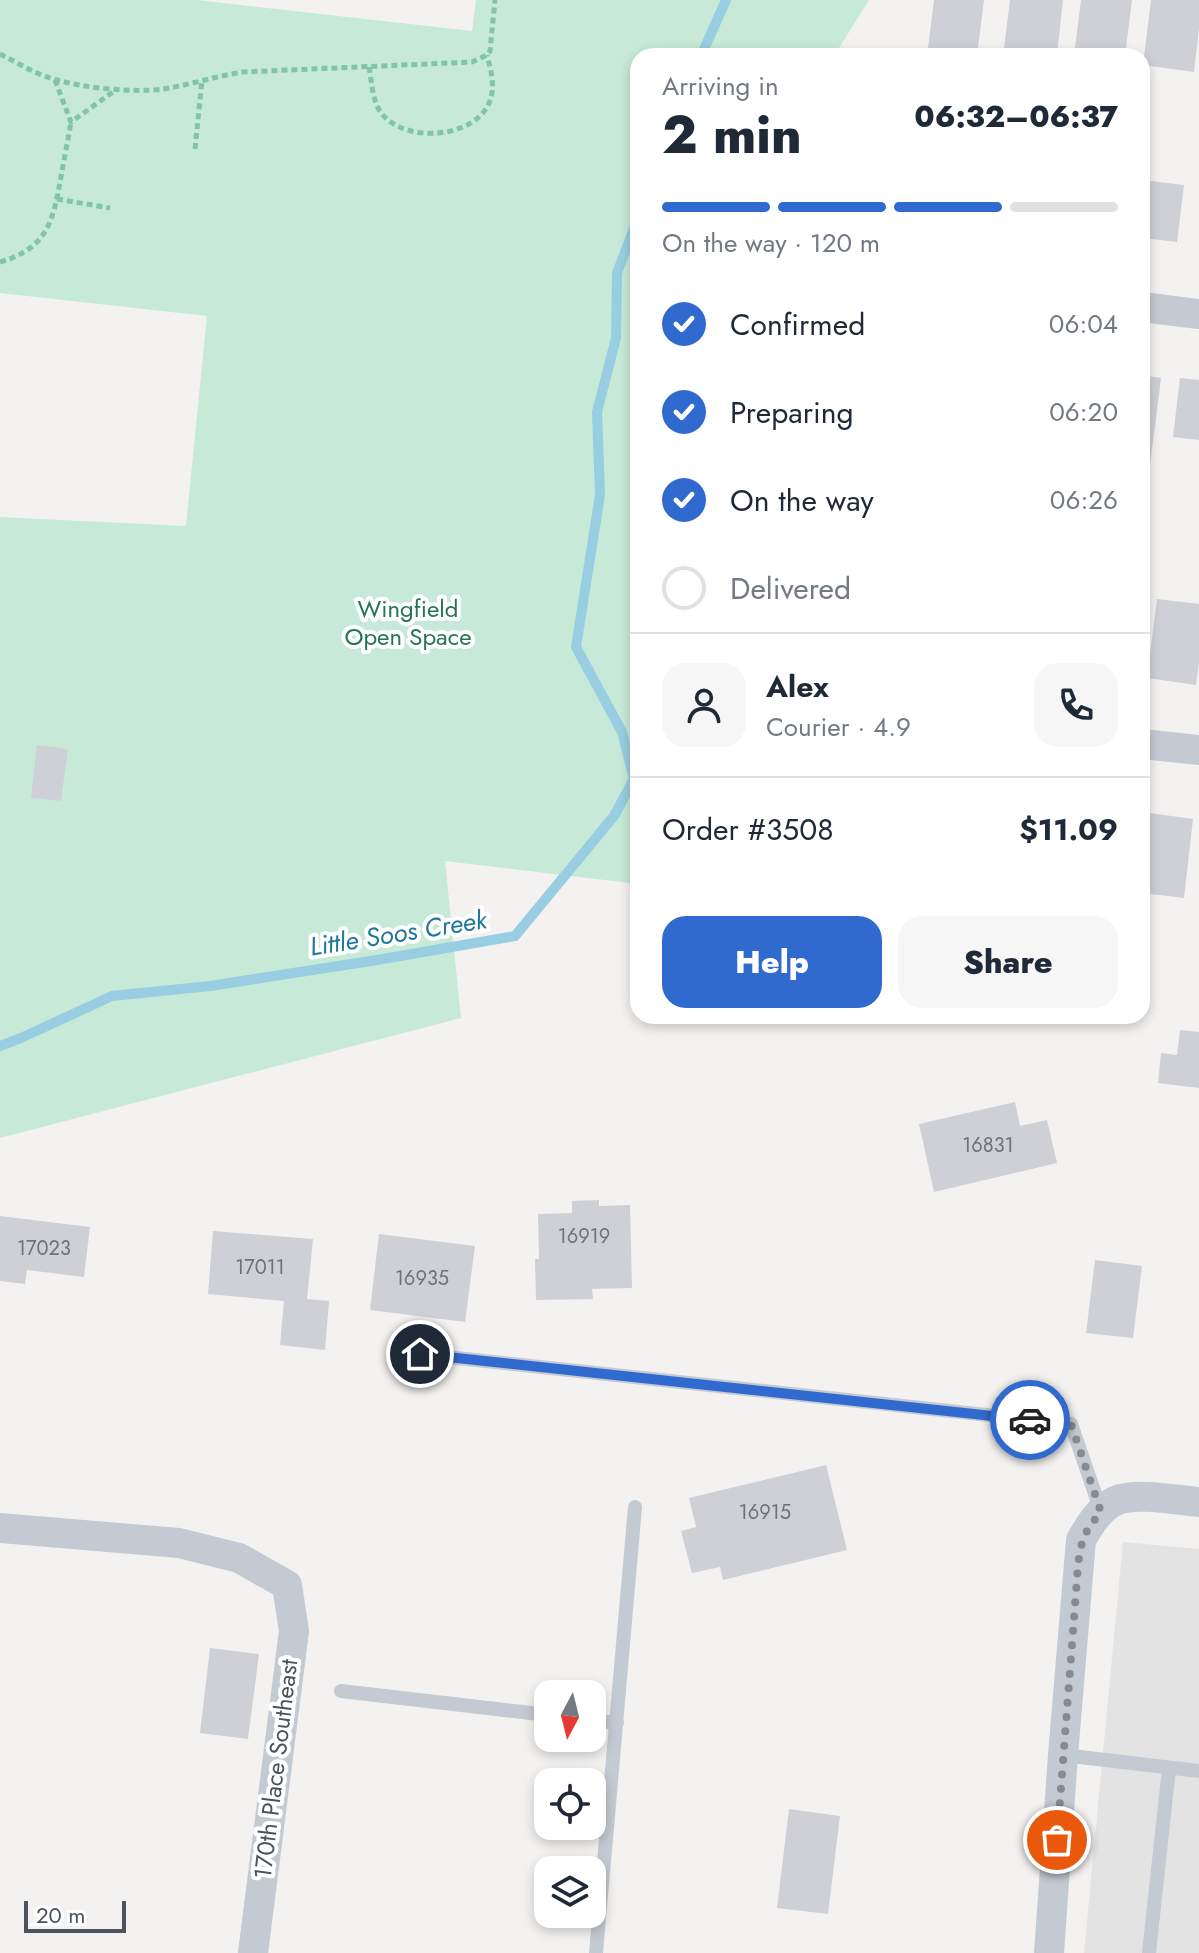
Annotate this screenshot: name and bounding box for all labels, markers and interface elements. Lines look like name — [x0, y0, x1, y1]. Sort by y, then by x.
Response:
text: Arriving in — [662, 67, 779, 105]
text: 06:32–06:37 — [914, 95, 1118, 138]
text: 2 min — [662, 97, 802, 173]
text: On the way · 120 m — [662, 224, 880, 262]
icon: check — [662, 302, 706, 346]
text: Confirmed — [730, 303, 865, 346]
text: 06:04 — [1049, 305, 1118, 343]
icon: check — [662, 390, 706, 434]
text: Preparing — [730, 391, 854, 434]
text: 06:20 — [1049, 393, 1118, 431]
icon: check — [662, 478, 706, 522]
text: On the way — [730, 479, 874, 522]
text: 06:26 — [1050, 481, 1118, 519]
text: Delivered — [730, 567, 851, 610]
park label: Wingfield Open Space — [344, 591, 472, 654]
button: person — [662, 663, 746, 747]
button: phone — [1034, 663, 1118, 747]
text: Alex — [766, 665, 829, 708]
text: Courier · 4.9 — [766, 708, 911, 746]
text: Order #3508 — [662, 808, 834, 851]
text: $11.09 — [1019, 808, 1118, 851]
water label: Little Soos Creek — [307, 900, 491, 966]
button: Help — [662, 916, 882, 1008]
button: Share — [898, 916, 1118, 1008]
house number: 16831 — [962, 1131, 1014, 1160]
house number: 16919 — [558, 1222, 610, 1251]
house number: 17023 — [17, 1234, 71, 1263]
house number: 17011 — [235, 1253, 285, 1282]
house number: 16935 — [395, 1264, 449, 1293]
pin — [386, 1320, 454, 1388]
icon: home — [398, 1332, 442, 1376]
courier — [990, 1380, 1070, 1460]
icon: car — [1008, 1398, 1052, 1442]
house number: 16915 — [739, 1498, 791, 1527]
street label: 170th Place Southeast — [245, 1657, 306, 1881]
north arrow — [534, 1680, 606, 1752]
map controls — [534, 1680, 606, 1928]
button: locate — [534, 1768, 606, 1840]
pin — [1023, 1806, 1091, 1874]
icon: bag — [1035, 1818, 1079, 1862]
button: layers — [534, 1856, 606, 1928]
scale bar — [24, 1897, 126, 1933]
text: 20 m — [36, 1899, 85, 1931]

